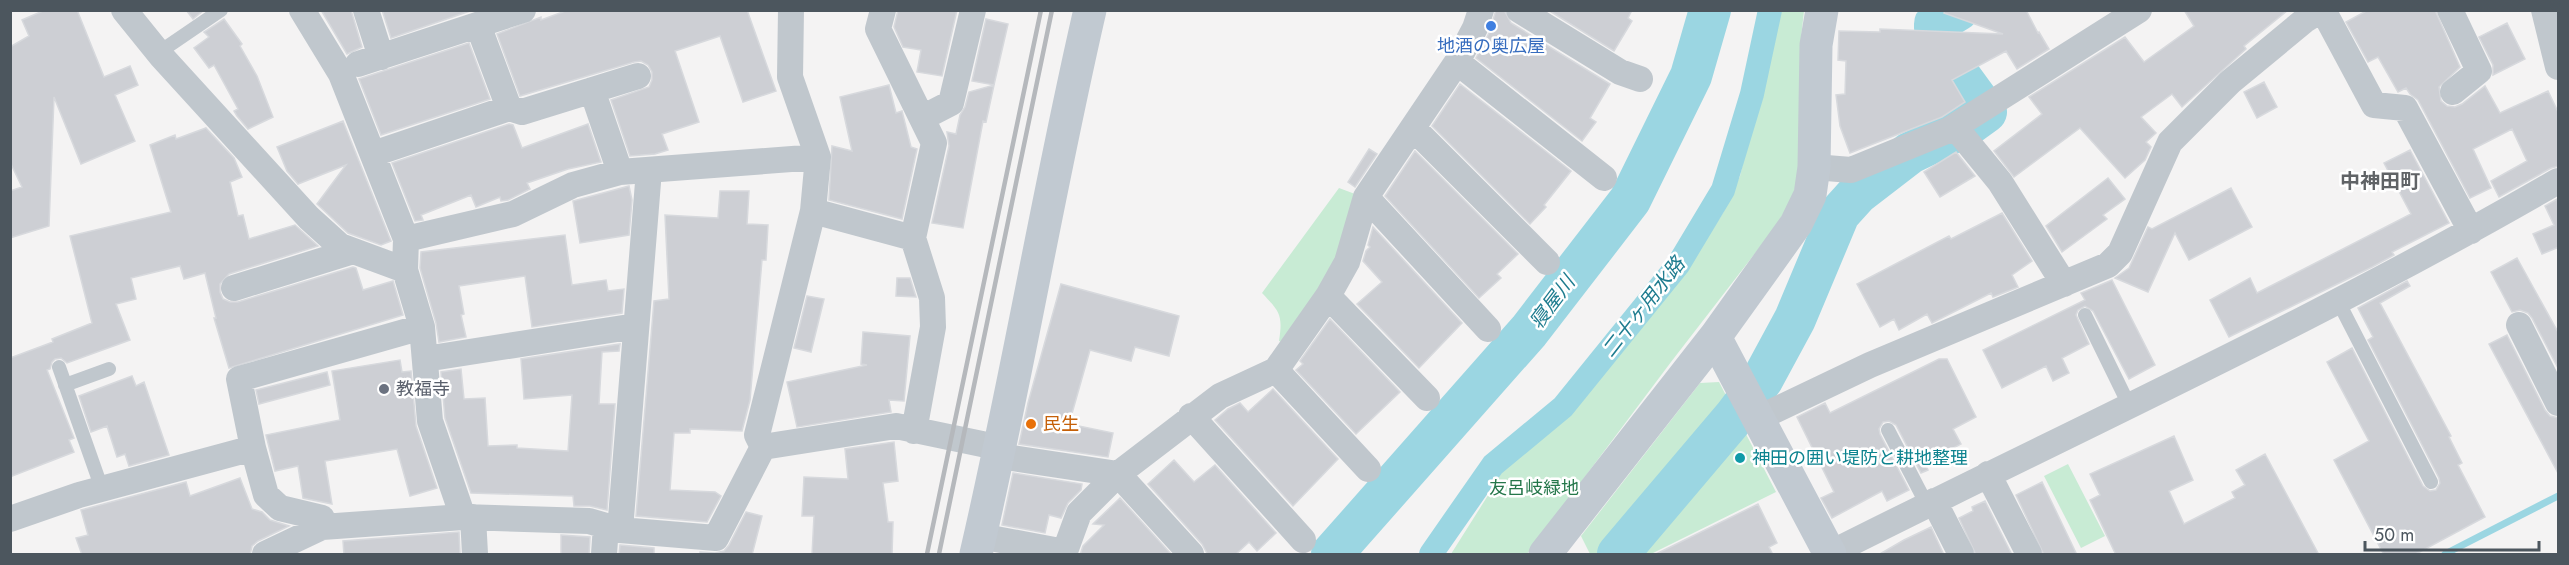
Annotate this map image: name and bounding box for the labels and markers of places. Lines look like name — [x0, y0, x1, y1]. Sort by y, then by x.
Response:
marker: 地酒の奥広屋 — [1484, 19, 1498, 33]
place label: 地酒の奥広屋 — [1437, 33, 1545, 59]
place label: 教福寺 — [396, 376, 450, 402]
marker: 教福寺 — [377, 382, 391, 396]
place label: 民生 — [1043, 411, 1079, 437]
marker: 民生 — [1024, 417, 1038, 431]
place label: 神田の囲い堤防と耕地整理 — [1752, 445, 1968, 471]
marker: 神田の囲い堤防と耕地整理 — [1733, 451, 1747, 465]

